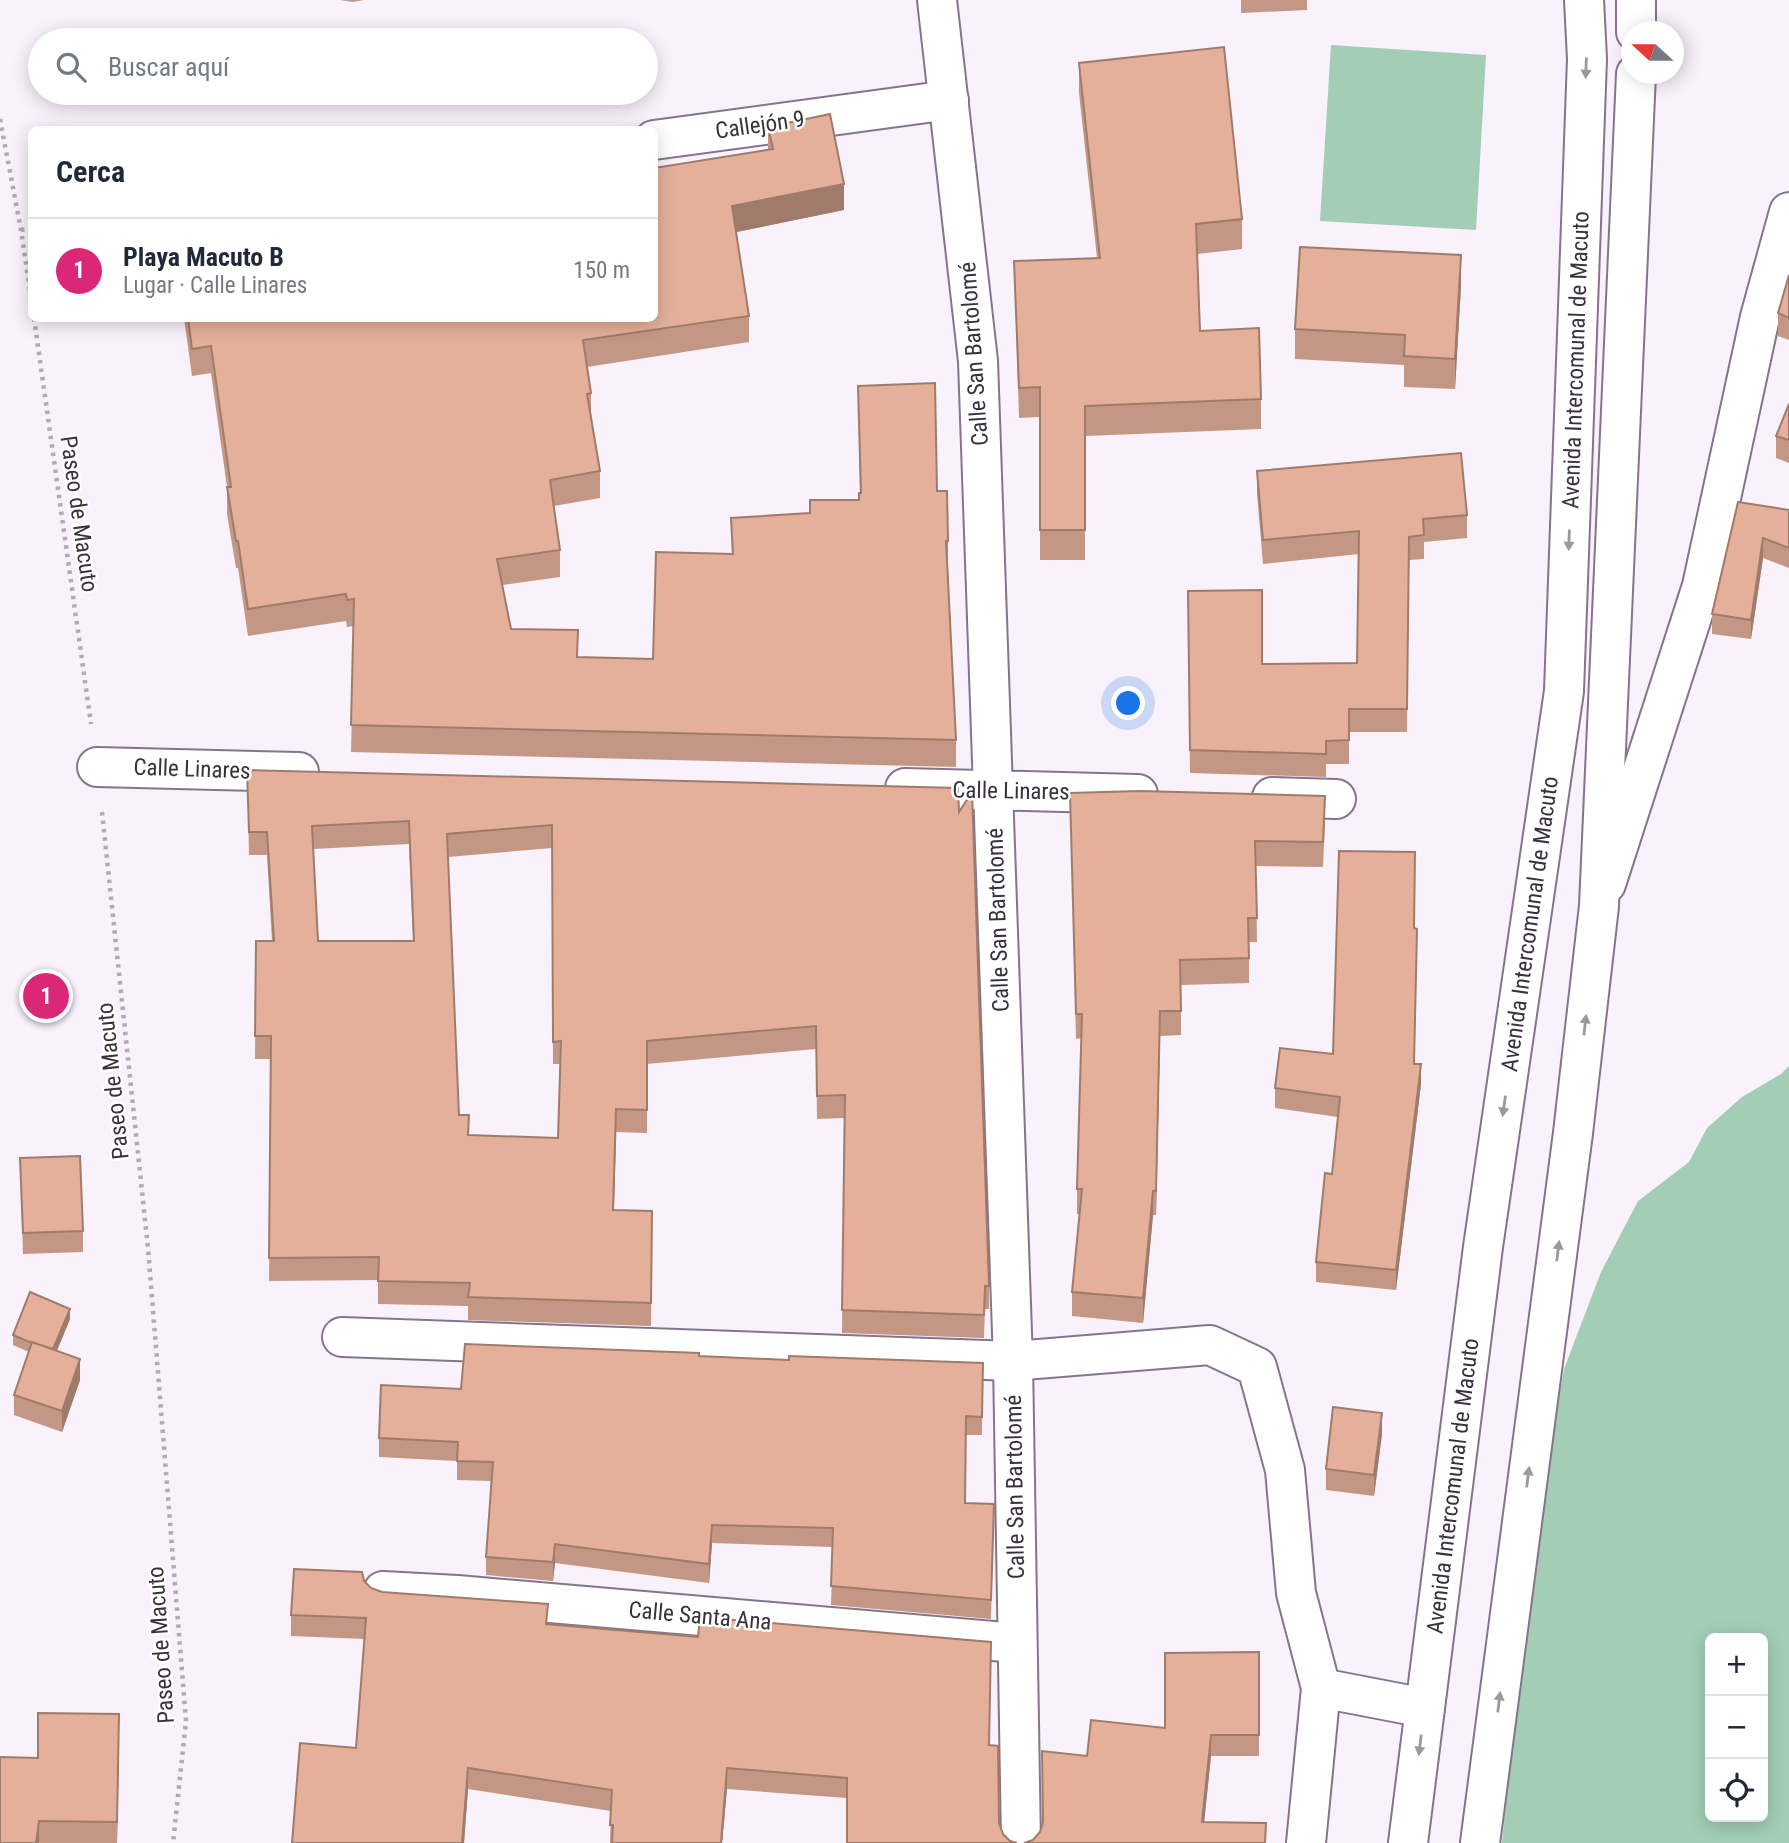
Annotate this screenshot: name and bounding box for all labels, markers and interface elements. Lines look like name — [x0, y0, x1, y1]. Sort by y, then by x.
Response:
north arrow — [1621, 21, 1684, 84]
search box — [28, 28, 658, 105]
icon: search — [52, 48, 90, 86]
text: Buscar aquí — [108, 52, 229, 82]
one-way arrow — [1581, 57, 1592, 79]
street label: Callejón 9 — [714, 105, 806, 145]
text: Cerca — [56, 154, 125, 189]
street label: Avenida Intercomunal de Macuto — [1557, 211, 1595, 509]
text: Playa Macuto B — [123, 242, 284, 272]
text: 1 — [73, 257, 85, 284]
text: 150 m — [573, 257, 630, 284]
street label: Calle San Bartolomé — [954, 261, 994, 447]
text: Lugar · Calle Linares — [123, 272, 307, 299]
street label: Paseo de Macuto — [55, 434, 103, 594]
one-way arrow — [1564, 530, 1575, 552]
your location — [1111, 686, 1145, 720]
street label: Calle Linares — [133, 753, 251, 785]
street label: Avenida Intercomunal de Macuto — [1496, 775, 1564, 1073]
street label: Calle Linares — [952, 776, 1070, 806]
street label: Calle San Bartolomé — [981, 827, 1015, 1013]
pin: 1 — [23, 970, 69, 1022]
street label: Paseo de Macuto — [91, 1001, 135, 1161]
one-way arrow — [1580, 1014, 1591, 1036]
one-way arrow — [1498, 1096, 1509, 1118]
one-way arrow — [1552, 1240, 1563, 1262]
street label: Avenida Intercomunal de Macuto — [1421, 1337, 1485, 1635]
street label: Calle San Bartolomé — [1000, 1395, 1030, 1579]
one-way arrow — [1523, 1466, 1534, 1488]
street label: Paseo de Macuto — [142, 1566, 180, 1724]
street label: Calle Santa Ana — [627, 1596, 773, 1636]
map controls — [1705, 1633, 1768, 1822]
button: + — [1705, 1633, 1768, 1696]
one-way arrow — [1493, 1691, 1504, 1713]
button: − — [1705, 1696, 1768, 1759]
one-way arrow — [1414, 1734, 1425, 1756]
button: locate — [1705, 1759, 1768, 1822]

